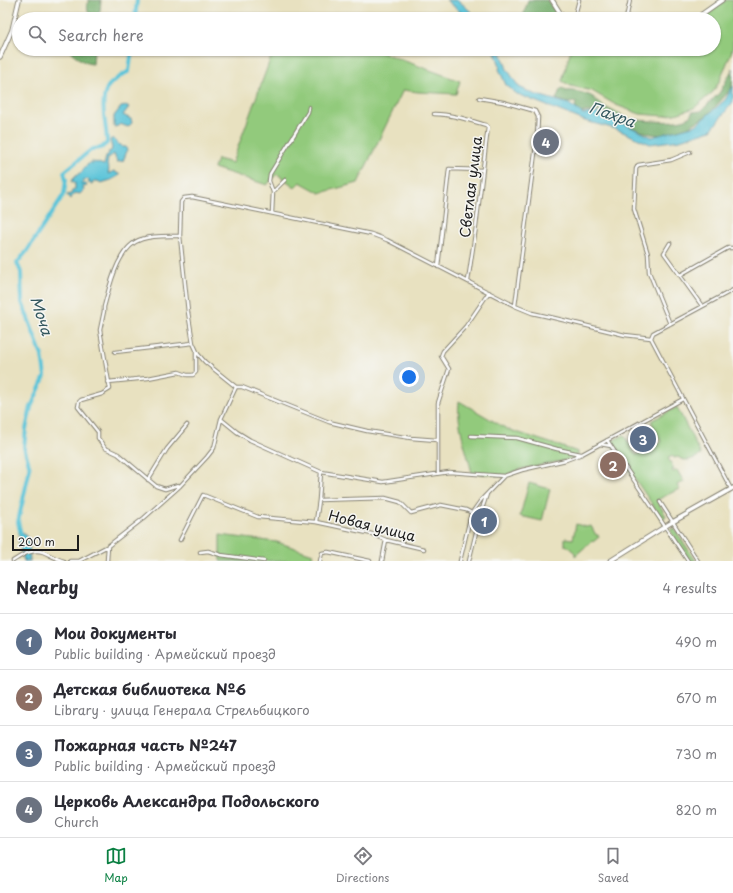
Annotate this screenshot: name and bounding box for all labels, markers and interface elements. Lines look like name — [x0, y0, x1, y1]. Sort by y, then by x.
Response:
search box — [12, 12, 721, 56]
icon: search — [26, 23, 48, 45]
text: Search here — [58, 23, 144, 46]
water label: Пахра — [586, 95, 639, 132]
pin: 4 — [533, 127, 559, 157]
street label: Светлая улица — [454, 135, 487, 239]
water label: Моча — [25, 293, 60, 339]
your location — [399, 367, 419, 387]
pin: 3 — [630, 424, 656, 454]
pin: 2 — [600, 450, 626, 480]
street label: Новая улица — [326, 505, 418, 547]
pin: 1 — [471, 506, 497, 536]
scale bar — [12, 533, 79, 552]
text: 200 m — [18, 533, 55, 550]
text: Nearby — [16, 574, 78, 600]
text: 4 results — [663, 578, 717, 597]
text: Мои документы — [54, 621, 177, 644]
text: 1 — [26, 632, 32, 651]
text: 490 m — [675, 632, 717, 651]
text: Public building · Армейский проезд — [54, 644, 276, 663]
text: Детская библиотека №6 — [54, 677, 246, 700]
text: 2 — [24, 688, 34, 707]
text: 670 m — [676, 688, 717, 707]
text: Library · улица Генерала Стрельбицкого — [54, 700, 310, 719]
text: Пожарная часть №247 — [54, 733, 237, 756]
text: 3 — [25, 744, 33, 763]
text: 730 m — [676, 744, 717, 763]
text: Public building · Армейский проезд — [54, 756, 276, 775]
text: Церковь Александра Подольского — [54, 789, 319, 812]
text: 4 — [25, 800, 33, 819]
text: 820 m — [676, 800, 717, 819]
text: Church — [54, 812, 99, 831]
tab: Map — [104, 845, 128, 886]
tab: Directions — [336, 845, 389, 886]
tab: Saved — [598, 845, 629, 886]

